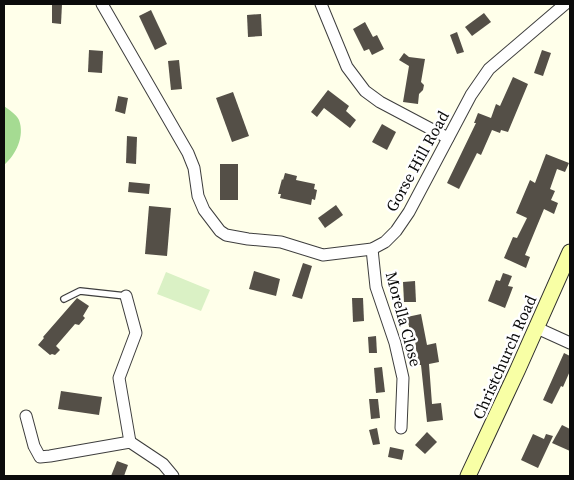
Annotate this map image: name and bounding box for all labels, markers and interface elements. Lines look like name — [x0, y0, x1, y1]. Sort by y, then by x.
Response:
street label: Gorse Hill Road — [380, 107, 454, 215]
street label: Morella Close — [381, 269, 427, 369]
street label: Christchurch Road — [467, 291, 541, 423]

